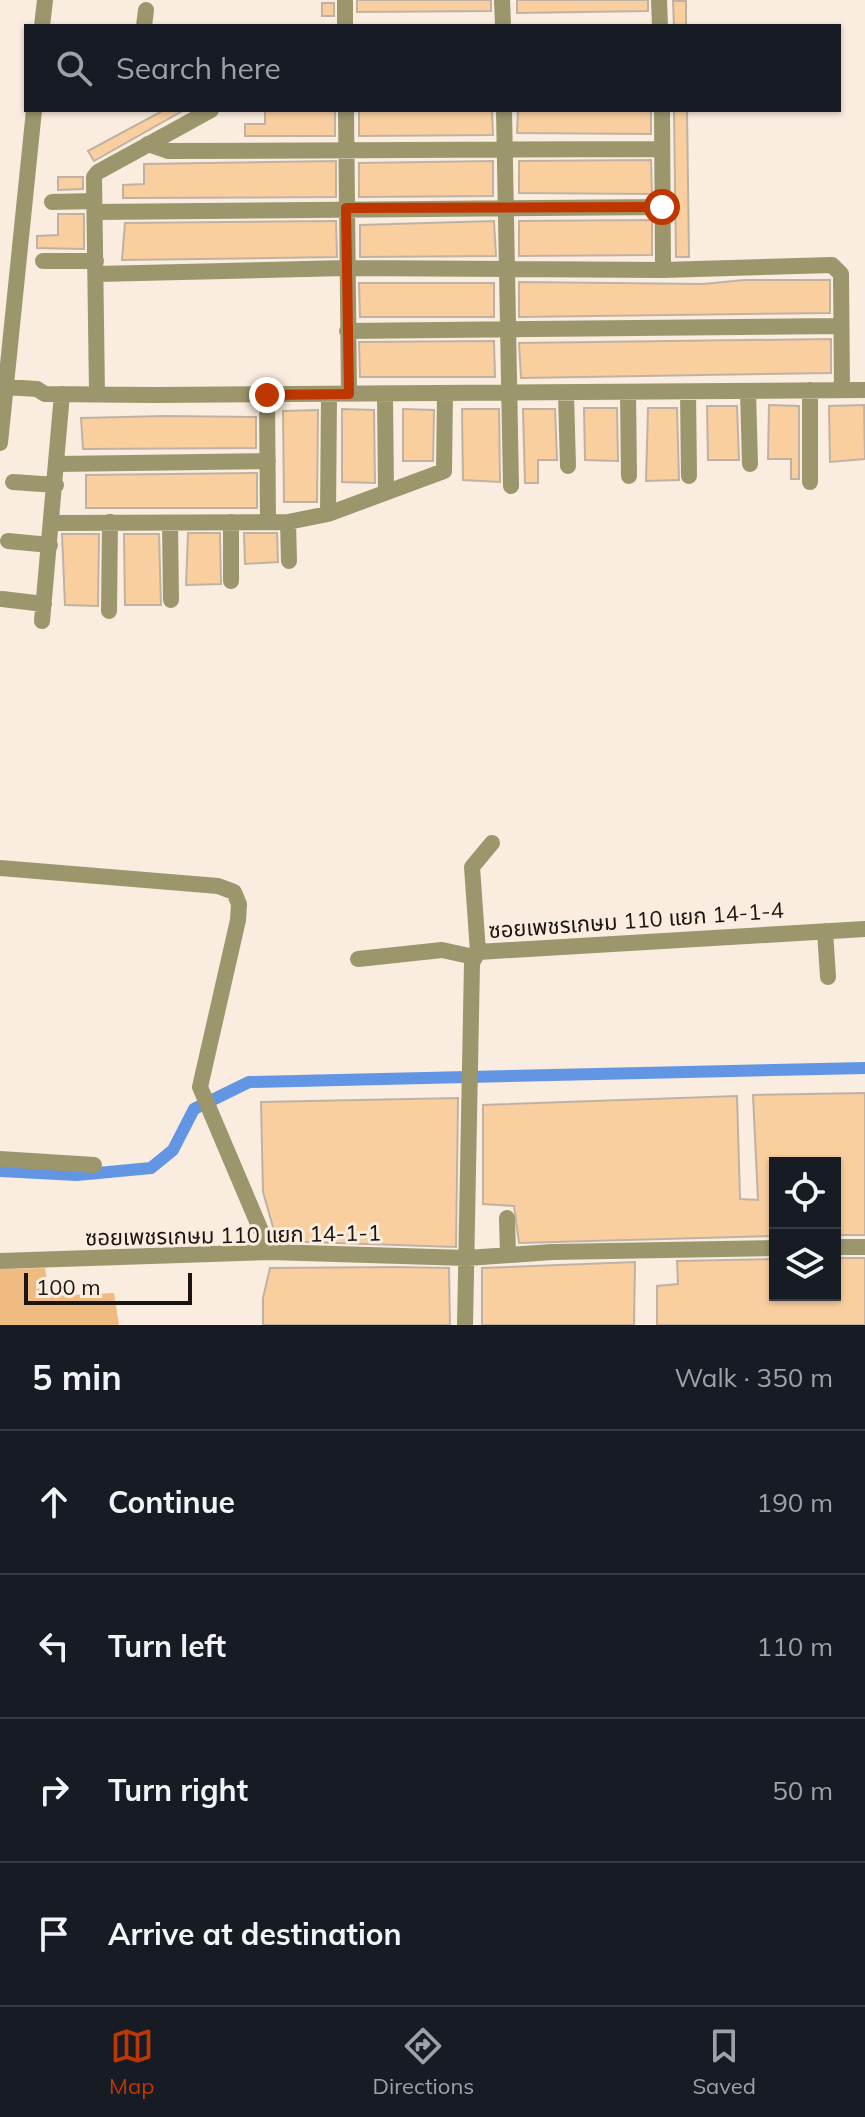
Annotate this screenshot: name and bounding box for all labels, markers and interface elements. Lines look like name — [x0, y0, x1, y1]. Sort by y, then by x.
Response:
search box — [24, 24, 841, 112]
icon: search — [52, 46, 96, 90]
text: Search here — [116, 49, 281, 87]
route start — [644, 189, 680, 225]
route end — [249, 377, 285, 413]
street label: ซอยเพชรเกษม 110 แยก 14-1-4 — [487, 896, 785, 944]
map controls — [769, 1157, 841, 1301]
button: locate — [769, 1157, 841, 1229]
street label: ซอยเพชรเกษม 110 แยก 14-1-1 — [85, 1218, 381, 1252]
button: layers — [769, 1229, 841, 1301]
scale bar — [24, 1269, 192, 1305]
text: 100 m — [36, 1273, 101, 1301]
text: 5 min — [32, 1356, 122, 1399]
text: Walk · 350 m — [674, 1361, 833, 1394]
icon: ahead — [32, 1480, 76, 1524]
text: Continue — [108, 1483, 235, 1521]
text: 190 m — [757, 1486, 833, 1519]
icon: left — [32, 1624, 76, 1668]
text: Turn left — [108, 1627, 226, 1665]
text: 110 m — [757, 1630, 833, 1663]
icon: right — [32, 1768, 76, 1812]
text: Turn right — [108, 1771, 248, 1809]
text: 50 m — [772, 1774, 833, 1807]
icon: arrive — [32, 1912, 76, 1956]
text: Arrive at destination — [108, 1915, 402, 1953]
tab: Map — [109, 2024, 154, 2100]
tab: Directions — [373, 2024, 474, 2100]
tab: Saved — [692, 2024, 756, 2100]

